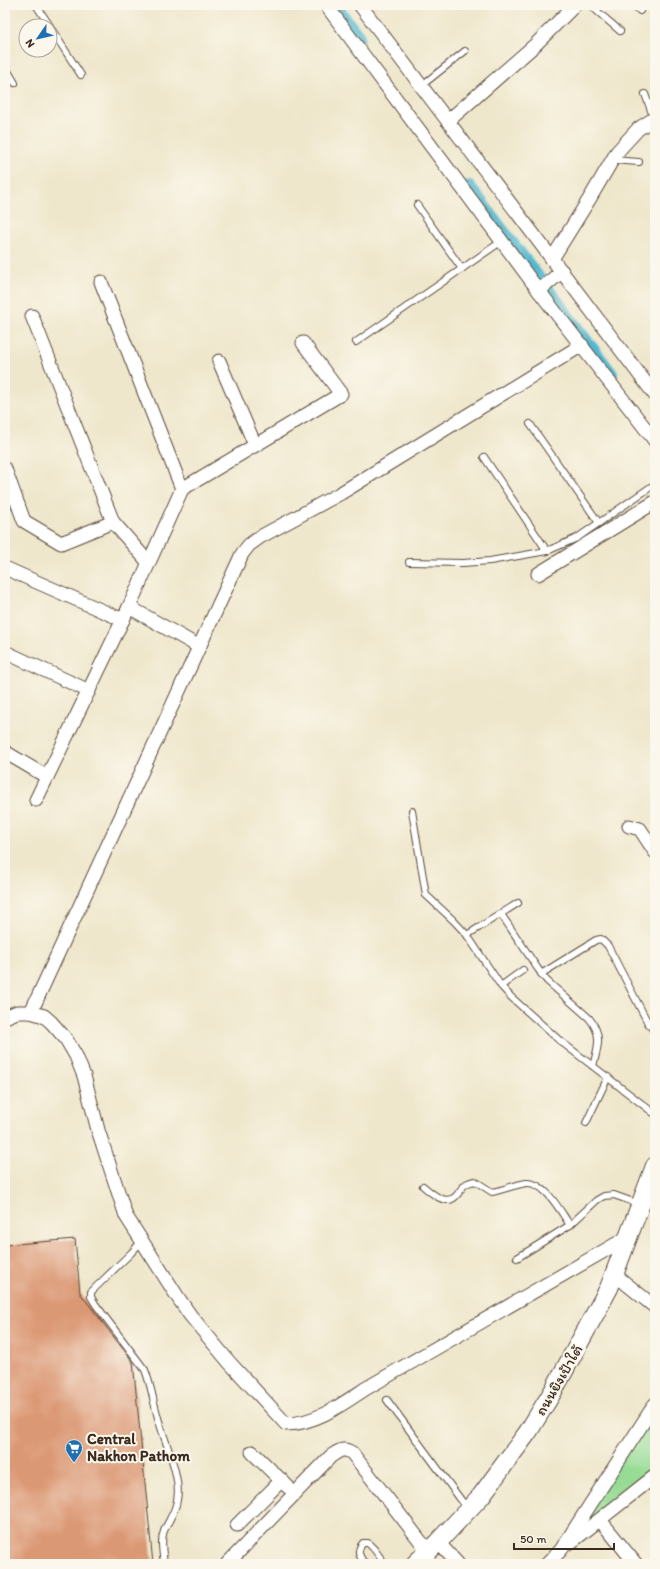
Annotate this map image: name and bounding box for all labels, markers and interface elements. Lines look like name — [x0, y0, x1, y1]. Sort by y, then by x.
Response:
north arrow — [18, 18, 58, 58]
text: N — [23, 37, 38, 50]
street label: ถนนยิงเป้าใต้ — [531, 1341, 587, 1419]
place label: Central Nakhon Pathom — [87, 1430, 190, 1465]
supermarket icon: Central Nakhon Pathom — [64, 1438, 84, 1463]
scale bar — [514, 1525, 614, 1551]
text: 50 m — [520, 1532, 546, 1546]

